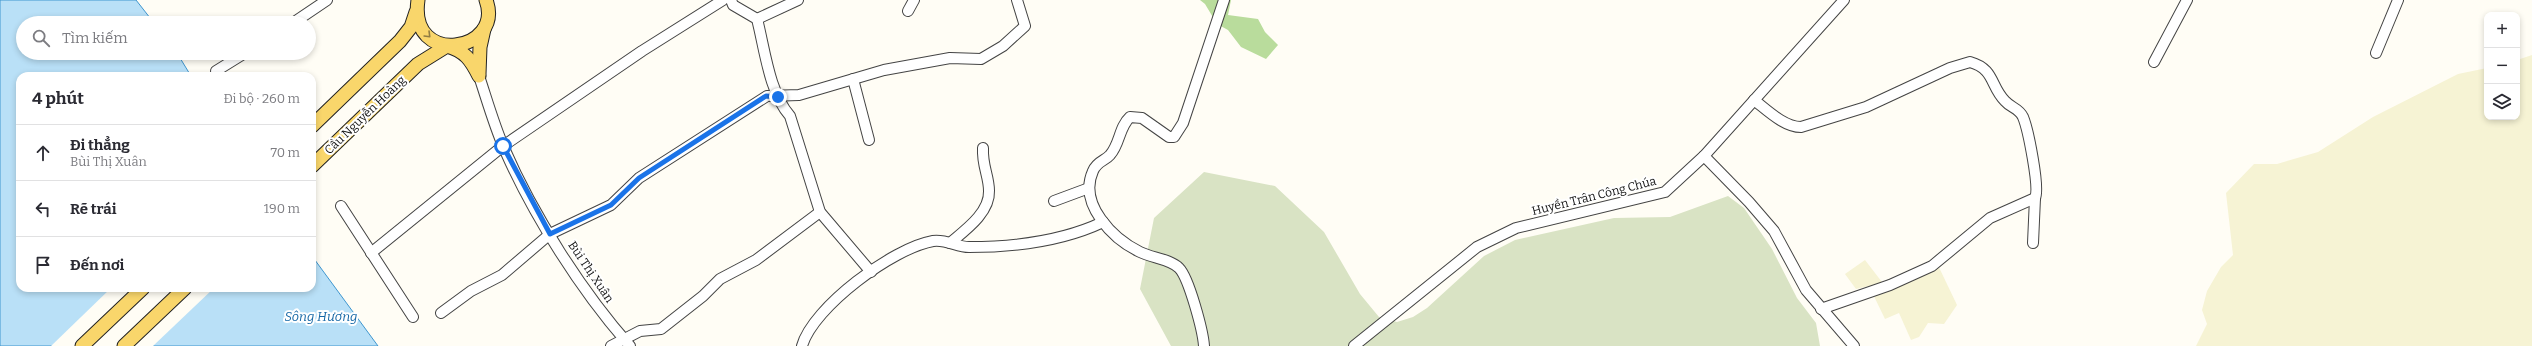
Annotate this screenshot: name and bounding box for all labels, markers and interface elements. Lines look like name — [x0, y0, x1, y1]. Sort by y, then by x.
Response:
map controls — [2484, 12, 2520, 120]
button: + — [2484, 12, 2520, 48]
search box — [16, 16, 316, 60]
icon: search — [30, 27, 52, 49]
text: Tìm kiếm — [62, 29, 127, 47]
one-way arrow — [423, 30, 431, 38]
button: − — [2484, 48, 2520, 84]
street label: Cầu Nguyễn Hoàng — [321, 72, 409, 157]
button: layers — [2484, 84, 2520, 120]
text: 4 phút — [32, 88, 84, 109]
route end — [769, 88, 787, 106]
text: Đi bộ · 260 m — [223, 91, 300, 106]
text: Đi thẳng — [70, 136, 130, 154]
route start — [494, 137, 512, 155]
icon: ahead — [32, 142, 54, 164]
text: 70 m — [270, 145, 300, 160]
text: Bùi Thị Xuân — [70, 154, 147, 169]
street label: Huyền Trân Công Chúa — [1530, 173, 1658, 218]
icon: left — [32, 198, 54, 220]
text: Rẽ trái — [70, 200, 116, 218]
text: 190 m — [264, 201, 300, 216]
street label: Bùi Thị Xuân — [565, 239, 617, 306]
icon: arrive — [32, 254, 54, 276]
text: Đến nơi — [70, 256, 124, 274]
water label: Sông Hương — [284, 309, 358, 324]

